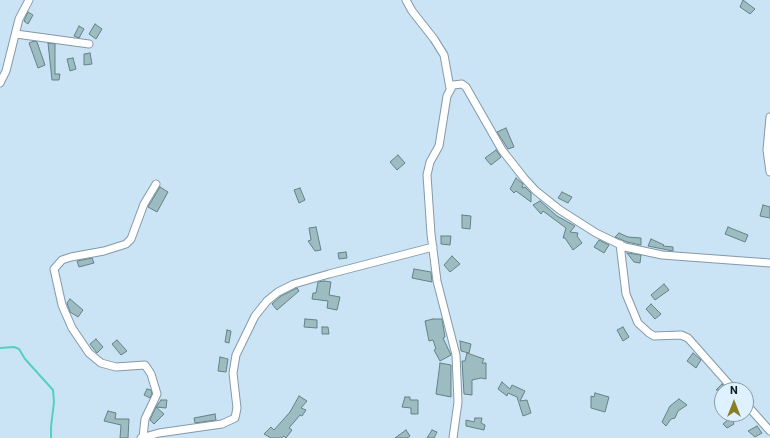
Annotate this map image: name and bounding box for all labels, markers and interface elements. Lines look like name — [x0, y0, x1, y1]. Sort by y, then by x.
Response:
north arrow — [714, 382, 754, 422]
text: N — [730, 384, 738, 397]

